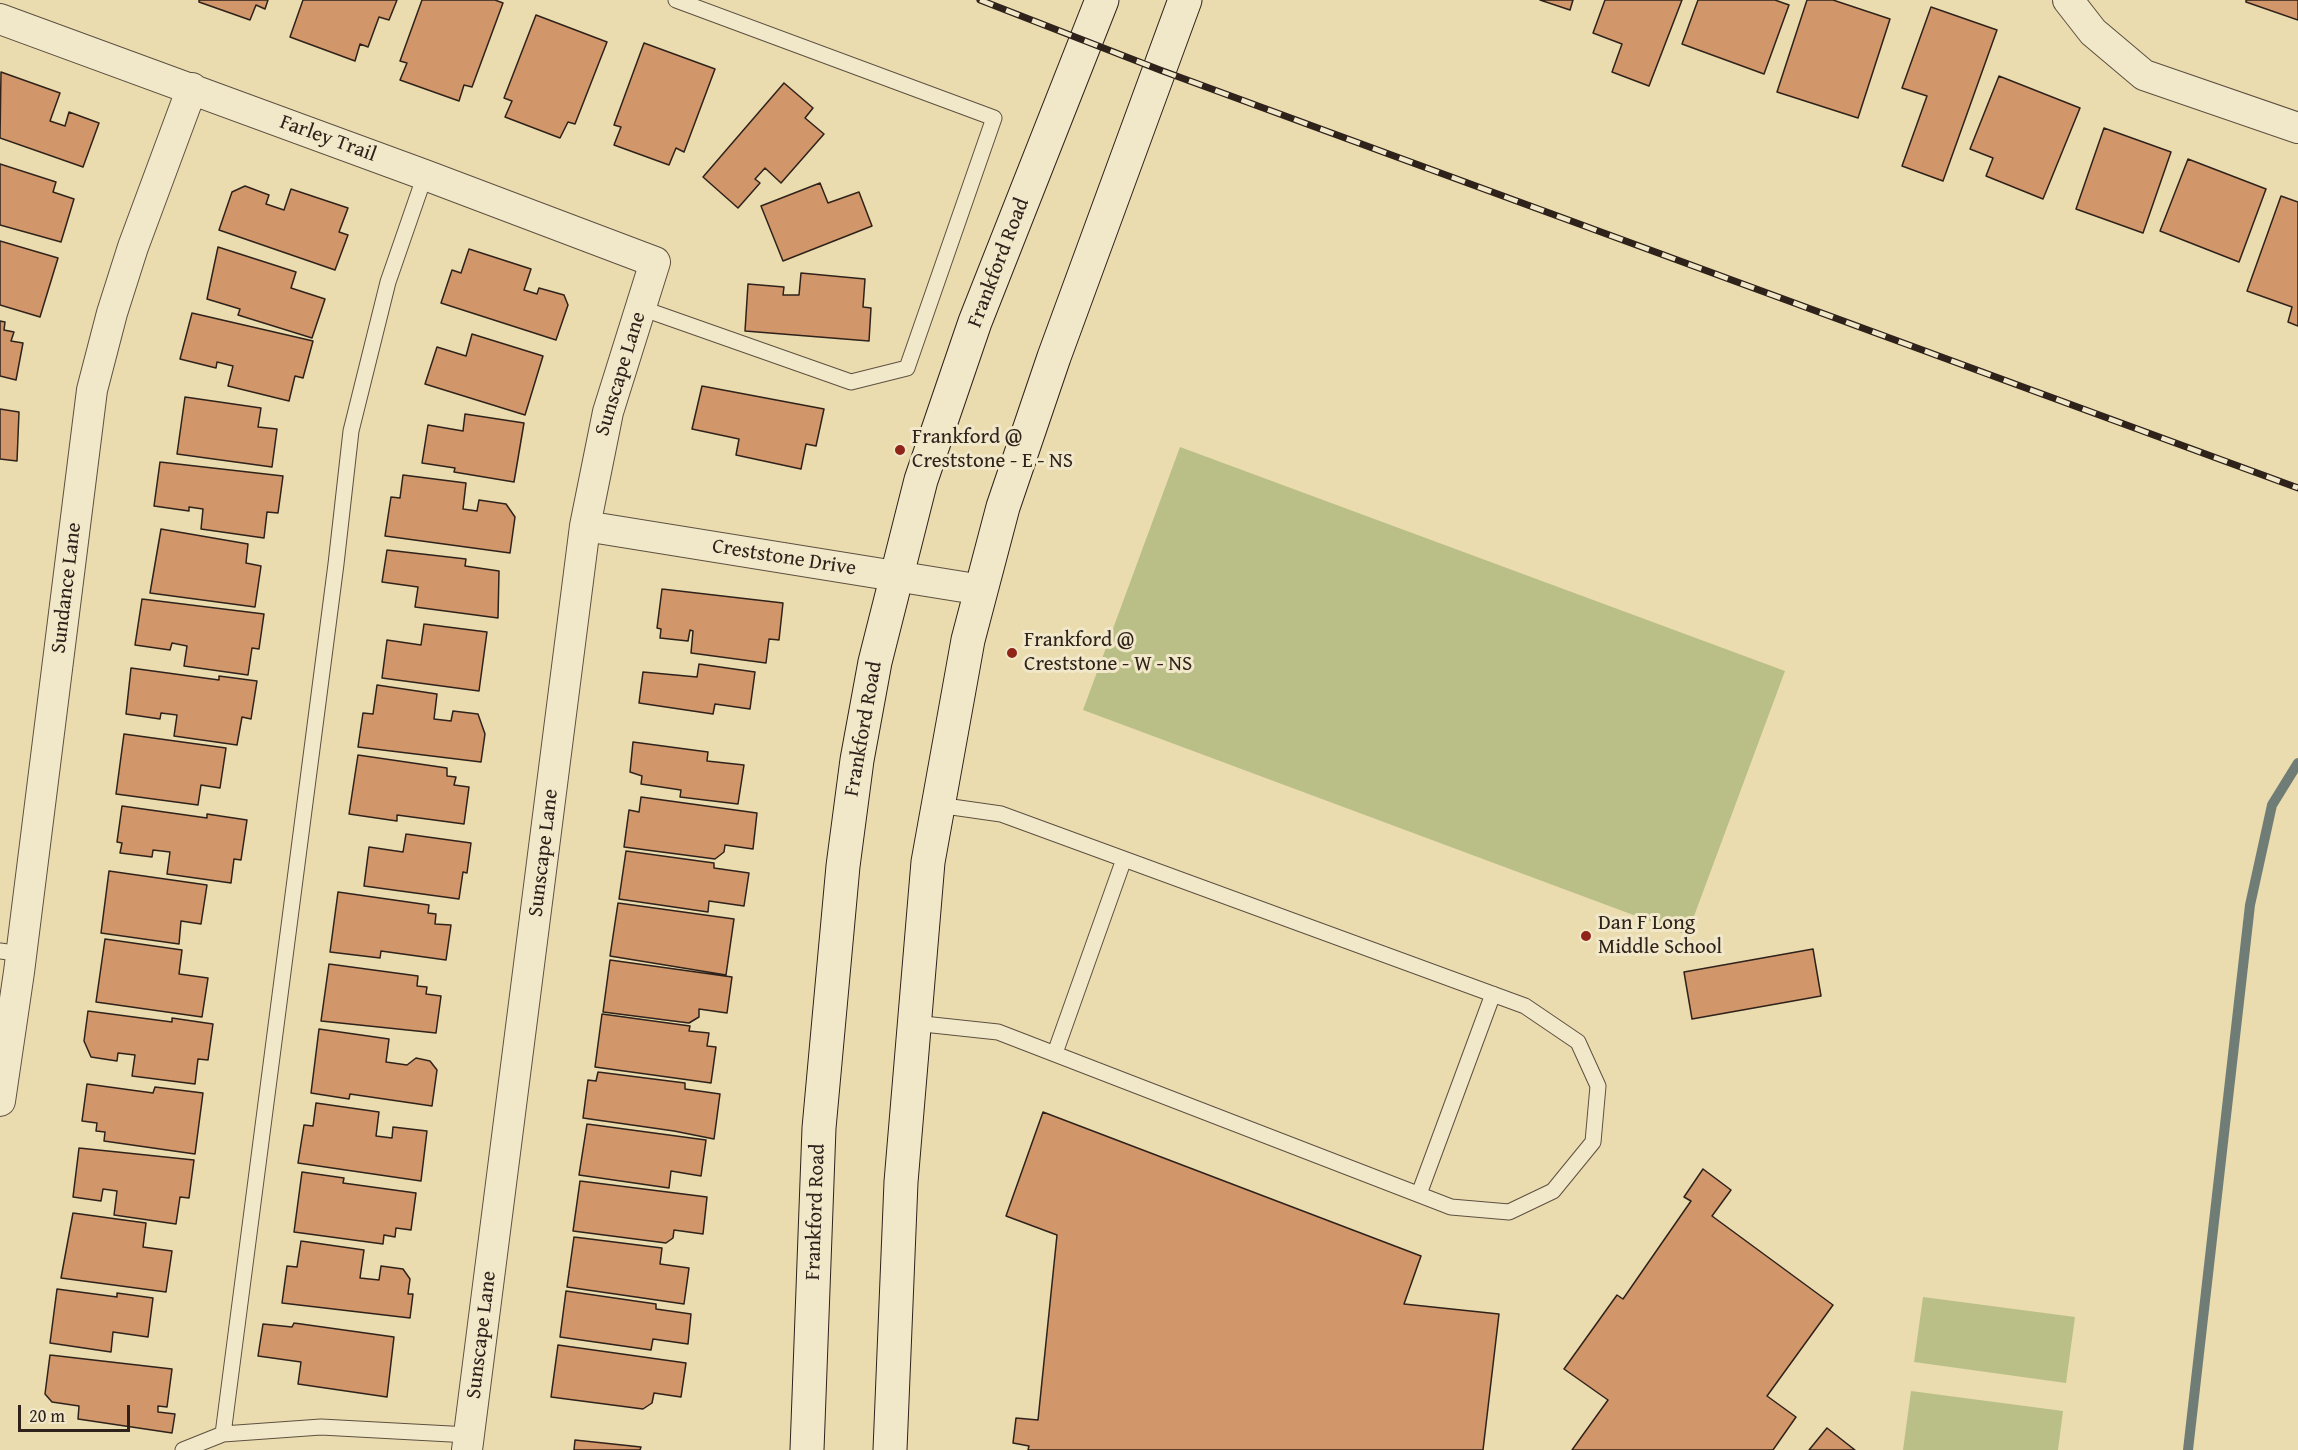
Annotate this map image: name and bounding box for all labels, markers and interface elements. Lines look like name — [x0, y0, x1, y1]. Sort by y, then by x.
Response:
street label: Farley Trail — [276, 110, 380, 168]
street label: Frankford Road — [963, 195, 1035, 331]
street label: Sunscape Lane — [590, 309, 652, 439]
place label: Frankford @ Creststone - E - NS — [912, 425, 1073, 475]
marker: Frankford @ Creststone - E - NS — [893, 443, 907, 457]
street label: Sundance Lane — [46, 521, 88, 655]
street label: Creststone Drive — [710, 534, 858, 582]
place label: Frankford @ Creststone - W - NS — [1024, 628, 1192, 678]
marker: Frankford @ Creststone - W - NS — [1005, 646, 1019, 660]
street label: Frankford Road — [840, 659, 888, 799]
street label: Sunscape Lane — [524, 788, 564, 918]
place label: Dan F Long Middle School — [1598, 911, 1722, 961]
marker: Dan F Long Middle School — [1579, 929, 1593, 943]
street label: Frankford Road — [801, 1143, 831, 1281]
street label: Sunscape Lane — [462, 1270, 502, 1400]
scale bar — [21, 1393, 134, 1431]
text: 20 m — [29, 1402, 65, 1429]

